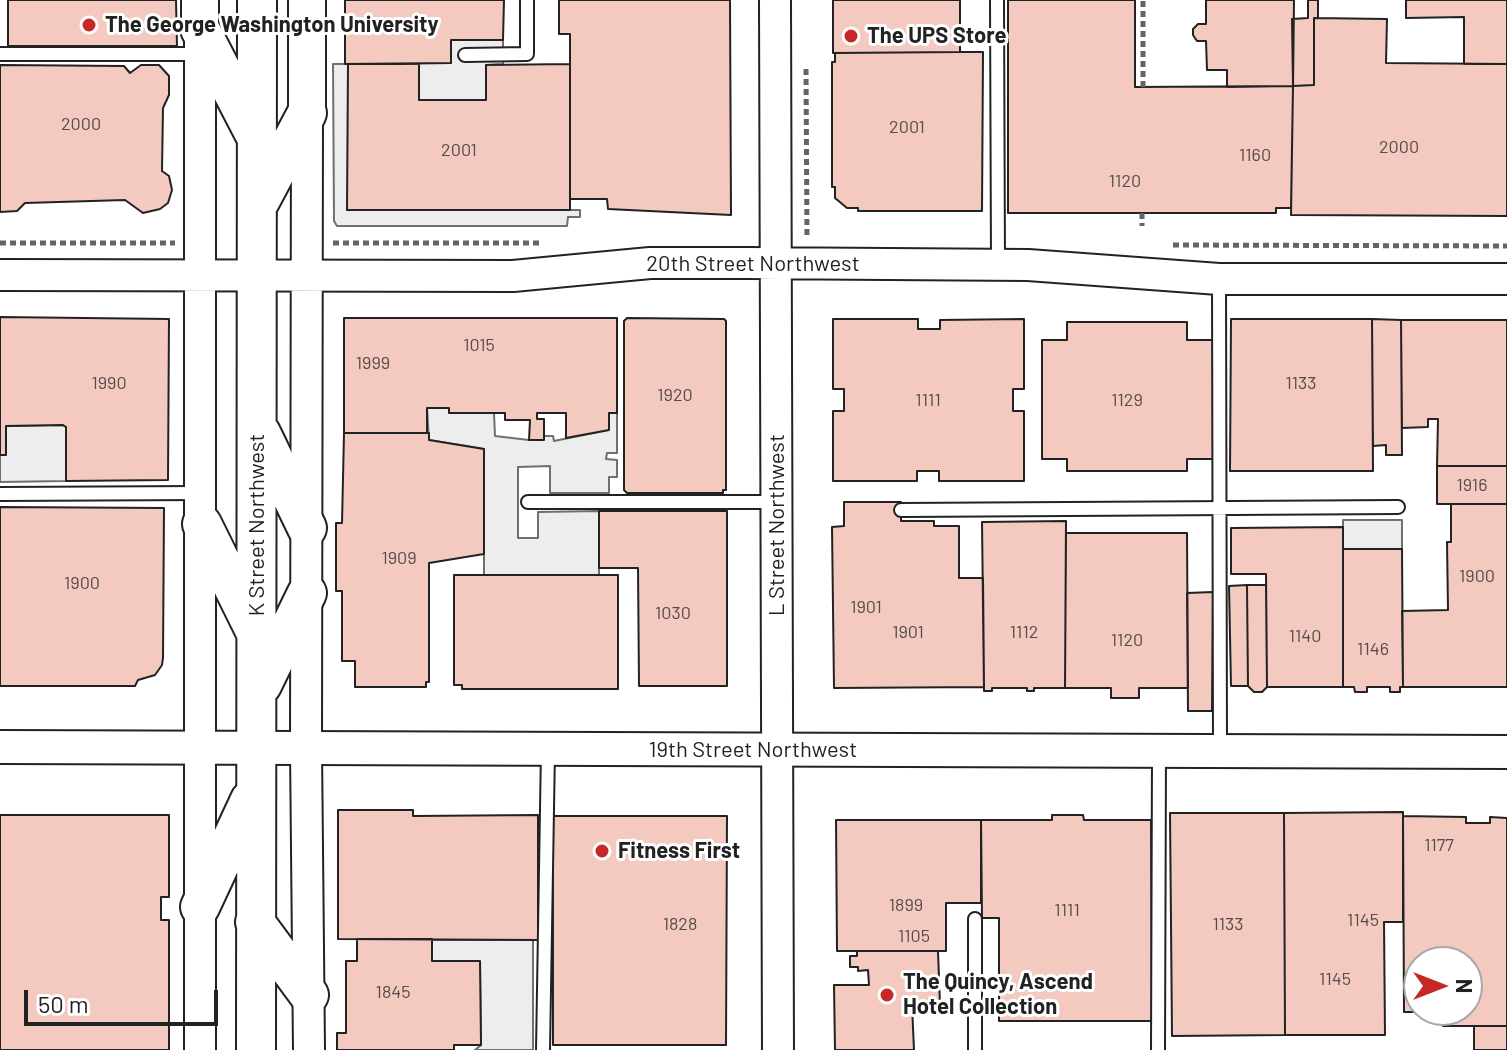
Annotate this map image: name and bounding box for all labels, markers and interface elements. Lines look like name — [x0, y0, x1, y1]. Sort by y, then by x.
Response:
place label: The George Washington University — [105, 12, 439, 38]
marker: The George Washington University — [80, 16, 98, 34]
place label: The UPS Store — [867, 23, 1006, 49]
marker: The UPS Store — [842, 27, 860, 45]
house number: 2000 — [61, 113, 101, 135]
house number: 2001 — [889, 116, 925, 138]
house number: 2000 — [1379, 136, 1419, 158]
house number: 2001 — [441, 139, 477, 161]
house number: 1160 — [1239, 144, 1271, 166]
house number: 1120 — [1109, 170, 1141, 192]
street label: 20th Street Northwest — [646, 251, 860, 277]
house number: 1015 — [463, 334, 495, 356]
house number: 1999 — [356, 352, 390, 374]
house number: 1990 — [91, 372, 127, 394]
house number: 1133 — [1285, 372, 1317, 394]
house number: 1920 — [657, 384, 693, 406]
house number: 1111 — [915, 389, 941, 411]
house number: 1129 — [1111, 389, 1143, 411]
street label: K Street Northwest — [244, 434, 270, 616]
street label: L Street Northwest — [764, 434, 790, 616]
house number: 1916 — [1457, 474, 1487, 496]
house number: 1909 — [381, 547, 417, 569]
house number: 1900 — [1459, 565, 1495, 587]
house number: 1900 — [64, 572, 100, 594]
house number: 1901 — [850, 596, 882, 618]
house number: 1030 — [655, 602, 691, 624]
house number: 1901 — [892, 621, 924, 643]
house number: 1112 — [1010, 621, 1038, 643]
house number: 1140 — [1289, 625, 1321, 647]
house number: 1120 — [1111, 629, 1143, 651]
house number: 1146 — [1357, 638, 1389, 660]
street label: 19th Street Northwest — [649, 737, 857, 763]
house number: 1177 — [1424, 834, 1454, 856]
place label: Fitness First — [618, 838, 740, 864]
marker: Fitness First — [593, 842, 611, 860]
house number: 1899 — [889, 894, 923, 916]
house number: 1111 — [1054, 899, 1080, 921]
house number: 1145 — [1347, 909, 1379, 931]
house number: 1828 — [663, 913, 697, 935]
house number: 1133 — [1212, 913, 1244, 935]
house number: 1105 — [898, 925, 930, 947]
north arrow — [1403, 946, 1483, 1026]
house number: 1145 — [1319, 968, 1351, 990]
place label: The Quincy, Ascend Hotel Collection — [903, 969, 1093, 1020]
scale bar — [28, 974, 222, 1024]
text: N — [1452, 979, 1478, 993]
house number: 1845 — [376, 981, 410, 1003]
marker: The Quincy, Ascend Hotel Collection — [878, 986, 896, 1004]
text: 50 m — [38, 989, 89, 1018]

